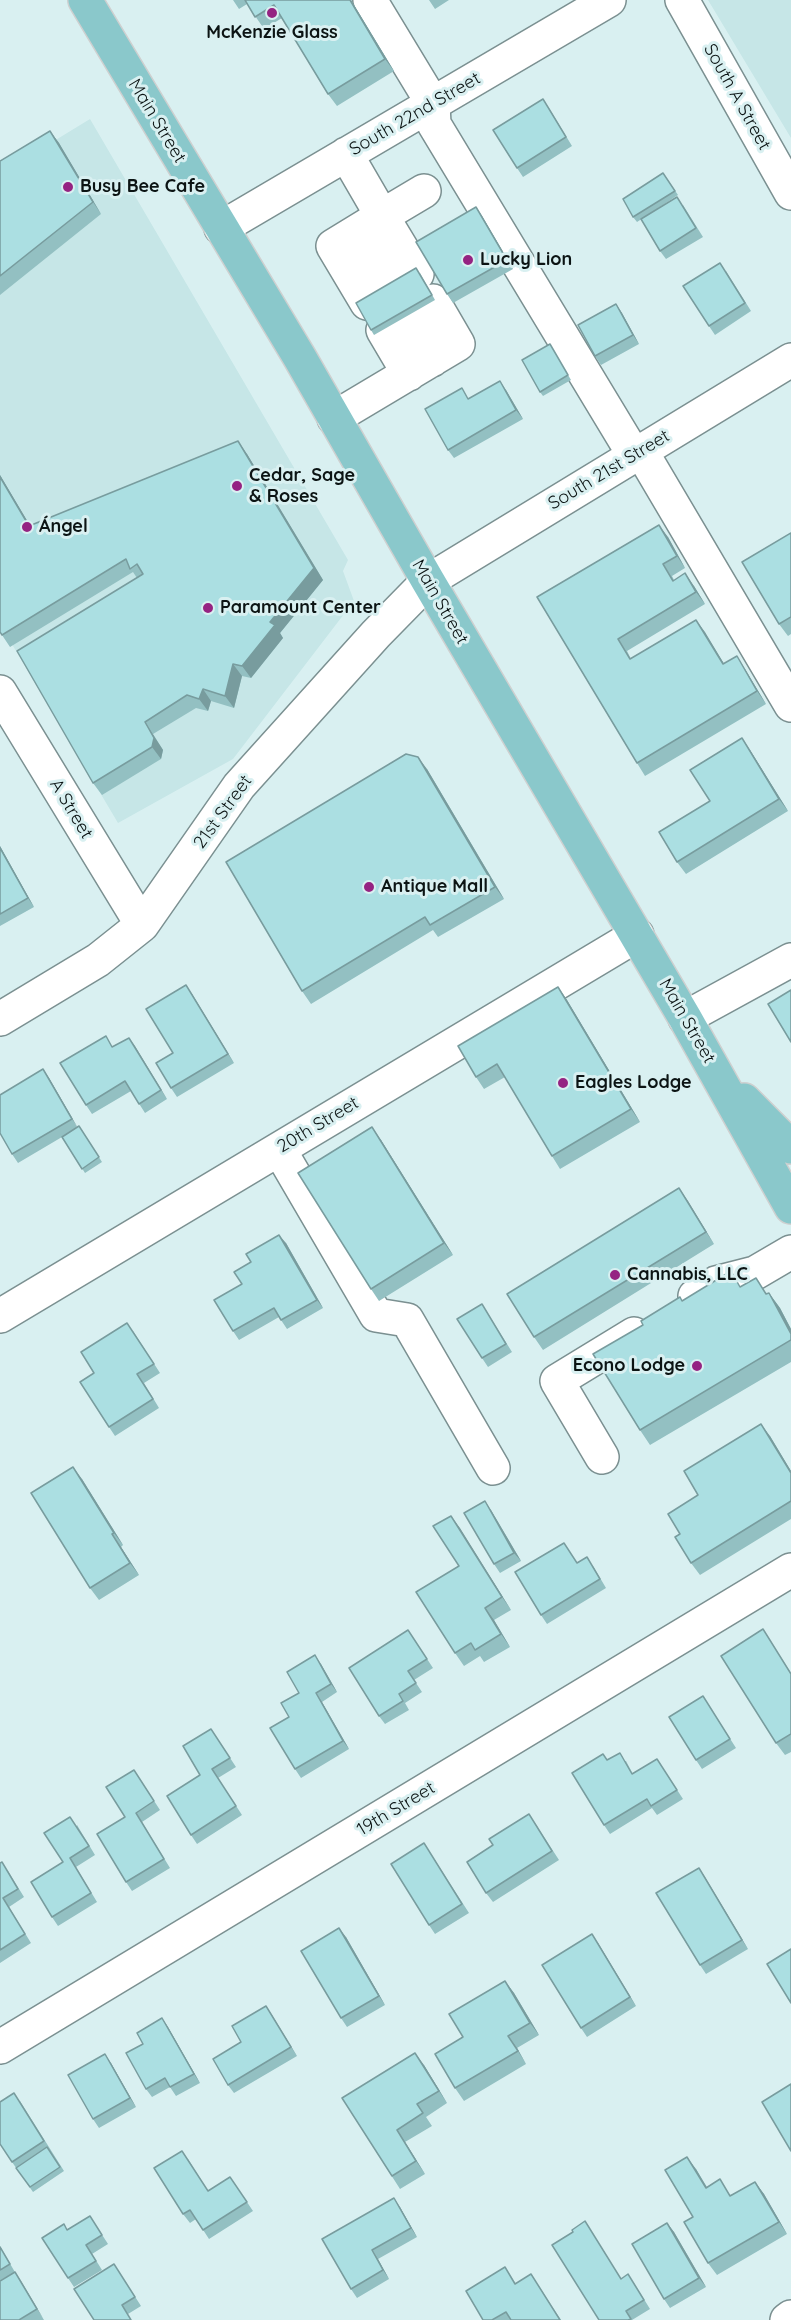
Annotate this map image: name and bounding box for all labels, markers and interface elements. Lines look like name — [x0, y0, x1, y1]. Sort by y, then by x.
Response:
marker: McKenzie Glass — [265, 6, 279, 20]
place label: McKenzie Glass — [206, 22, 338, 44]
street label: South A Street — [699, 40, 775, 154]
street label: South 22nd Street — [346, 68, 484, 160]
street label: Main Street — [123, 75, 191, 167]
place label: Busy Bee Cafe — [80, 176, 205, 198]
marker: Busy Bee Cafe — [61, 180, 75, 194]
place label: Lucky Lion — [480, 249, 572, 271]
marker: Lucky Lion — [461, 253, 475, 267]
street label: South 21st Street — [544, 425, 674, 515]
place label: Cedar, Sage & Roses — [249, 465, 355, 508]
marker: Cedar, Sage & Roses — [230, 479, 244, 493]
place label: Ángel — [39, 516, 88, 538]
marker: Ángel — [20, 520, 34, 534]
street label: Main Street — [407, 556, 473, 648]
place label: Paramount Center — [220, 597, 381, 619]
marker: Paramount Center — [201, 601, 215, 615]
street label: 21st Street — [189, 771, 257, 853]
street label: A Street — [45, 775, 97, 843]
place label: Antique Mall — [381, 876, 488, 898]
marker: Antique Mall — [362, 880, 376, 894]
street label: Main Street — [654, 975, 720, 1067]
place label: Eagles Lodge — [575, 1072, 691, 1094]
marker: Eagles Lodge — [556, 1076, 570, 1090]
street label: 20th Street — [273, 1092, 363, 1158]
place label: Cannabis, LLC — [627, 1264, 748, 1286]
marker: Cannabis, LLC — [608, 1268, 622, 1282]
place label: Econo Lodge — [573, 1355, 685, 1377]
marker: Econo Lodge — [690, 1359, 704, 1373]
street label: 19th Street — [353, 1777, 439, 1841]

